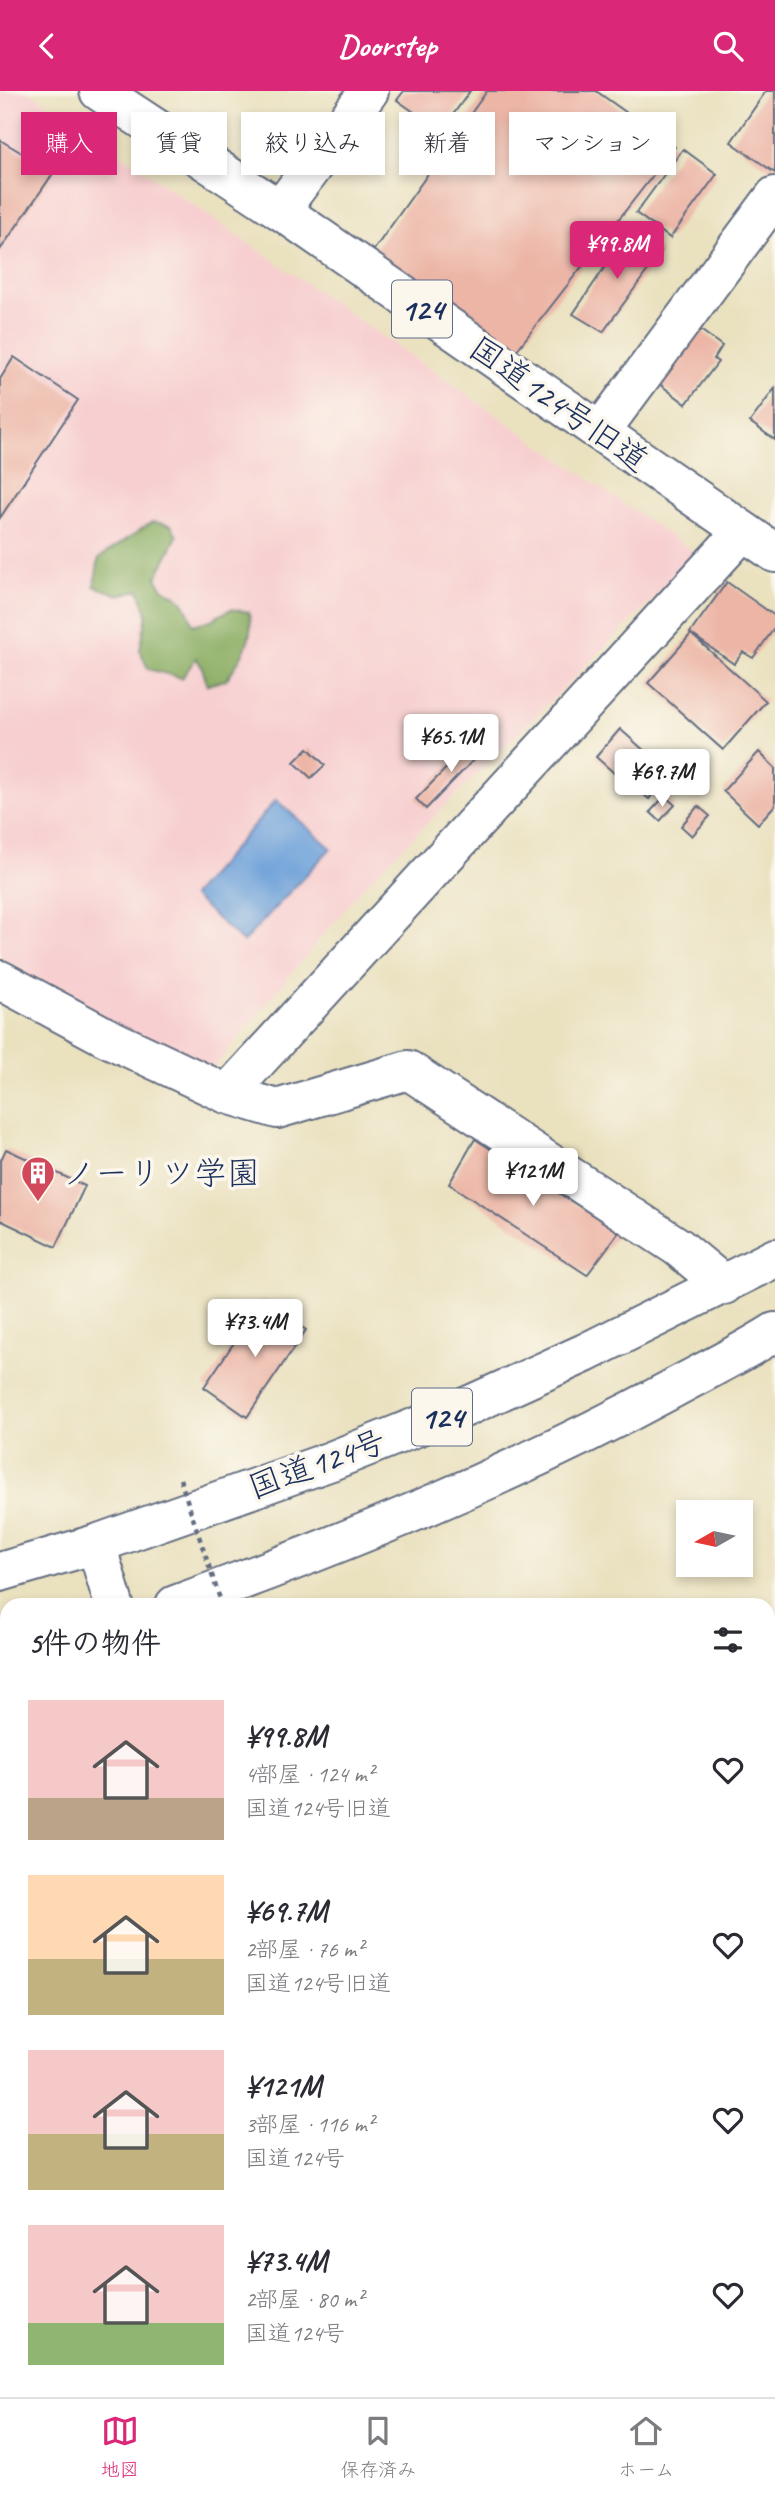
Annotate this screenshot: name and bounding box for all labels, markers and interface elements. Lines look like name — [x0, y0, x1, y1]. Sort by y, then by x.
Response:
text: Doorstep — [338, 25, 437, 66]
icon: back — [28, 27, 66, 65]
icon: search — [709, 27, 747, 65]
chip: 購入 — [21, 112, 117, 175]
chip: 賃貸 — [131, 112, 227, 175]
chip: 絞り込み — [241, 112, 385, 175]
chip: 新着 — [399, 112, 495, 175]
chip: マンション — [509, 112, 676, 175]
pin: ¥99.8M — [560, 221, 674, 281]
text: ¥99.8M — [586, 229, 648, 258]
road number: 124 — [392, 281, 452, 337]
street label: 国道124号旧道 — [461, 327, 657, 481]
pin: ¥65.1M — [394, 715, 508, 774]
text: ¥65.1M — [420, 722, 482, 751]
pin: ¥69.7M — [605, 749, 719, 809]
text: ¥69.7M — [631, 757, 693, 786]
pin: ¥121M — [484, 1149, 582, 1208]
place label: ノーリツ学園 — [62, 1152, 260, 1194]
building icon: ノーリツ学園 — [19, 1154, 57, 1203]
text: ¥121M — [504, 1156, 562, 1185]
pin: ¥73.4M — [198, 1299, 312, 1359]
text: ¥73.4M — [224, 1307, 286, 1336]
road number: 124 — [412, 1388, 472, 1445]
street label: 国道124号 — [242, 1420, 392, 1508]
north arrow — [676, 1500, 752, 1577]
map controls — [676, 1500, 753, 1577]
icon: filters — [709, 1621, 747, 1659]
text: 5件の物件 — [28, 1624, 161, 1662]
text: ¥99.8M — [245, 1717, 326, 1755]
icon: home — [84, 1728, 168, 1812]
icon: heart — [709, 1751, 747, 1789]
text: 4部屋 · 124 m² — [245, 1760, 374, 1789]
text: 国道124号旧道 — [245, 1794, 391, 1823]
text: ¥69.7M — [245, 1892, 327, 1930]
icon: home — [84, 1903, 168, 1987]
icon: heart — [709, 1926, 747, 1964]
text: 2部屋 · 76 m² — [245, 1935, 363, 1964]
text: 国道124号旧道 — [245, 1969, 391, 1998]
text: ¥121M — [245, 2067, 321, 2105]
icon: home — [84, 2078, 168, 2162]
icon: heart — [709, 2101, 747, 2139]
text: 3部屋 · 116 m² — [245, 2110, 374, 2139]
text: 国道124号 — [245, 2144, 345, 2173]
text: ¥73.4M — [245, 2242, 327, 2280]
icon: home — [84, 2253, 168, 2337]
icon: heart — [709, 2276, 747, 2314]
text: 2部屋 · 80 m² — [245, 2285, 363, 2314]
text: 国道124号 — [245, 2319, 345, 2348]
tab: 地図 — [101, 2412, 139, 2482]
tab: 保存済み — [340, 2412, 416, 2482]
tab: ホーム — [618, 2412, 674, 2482]

